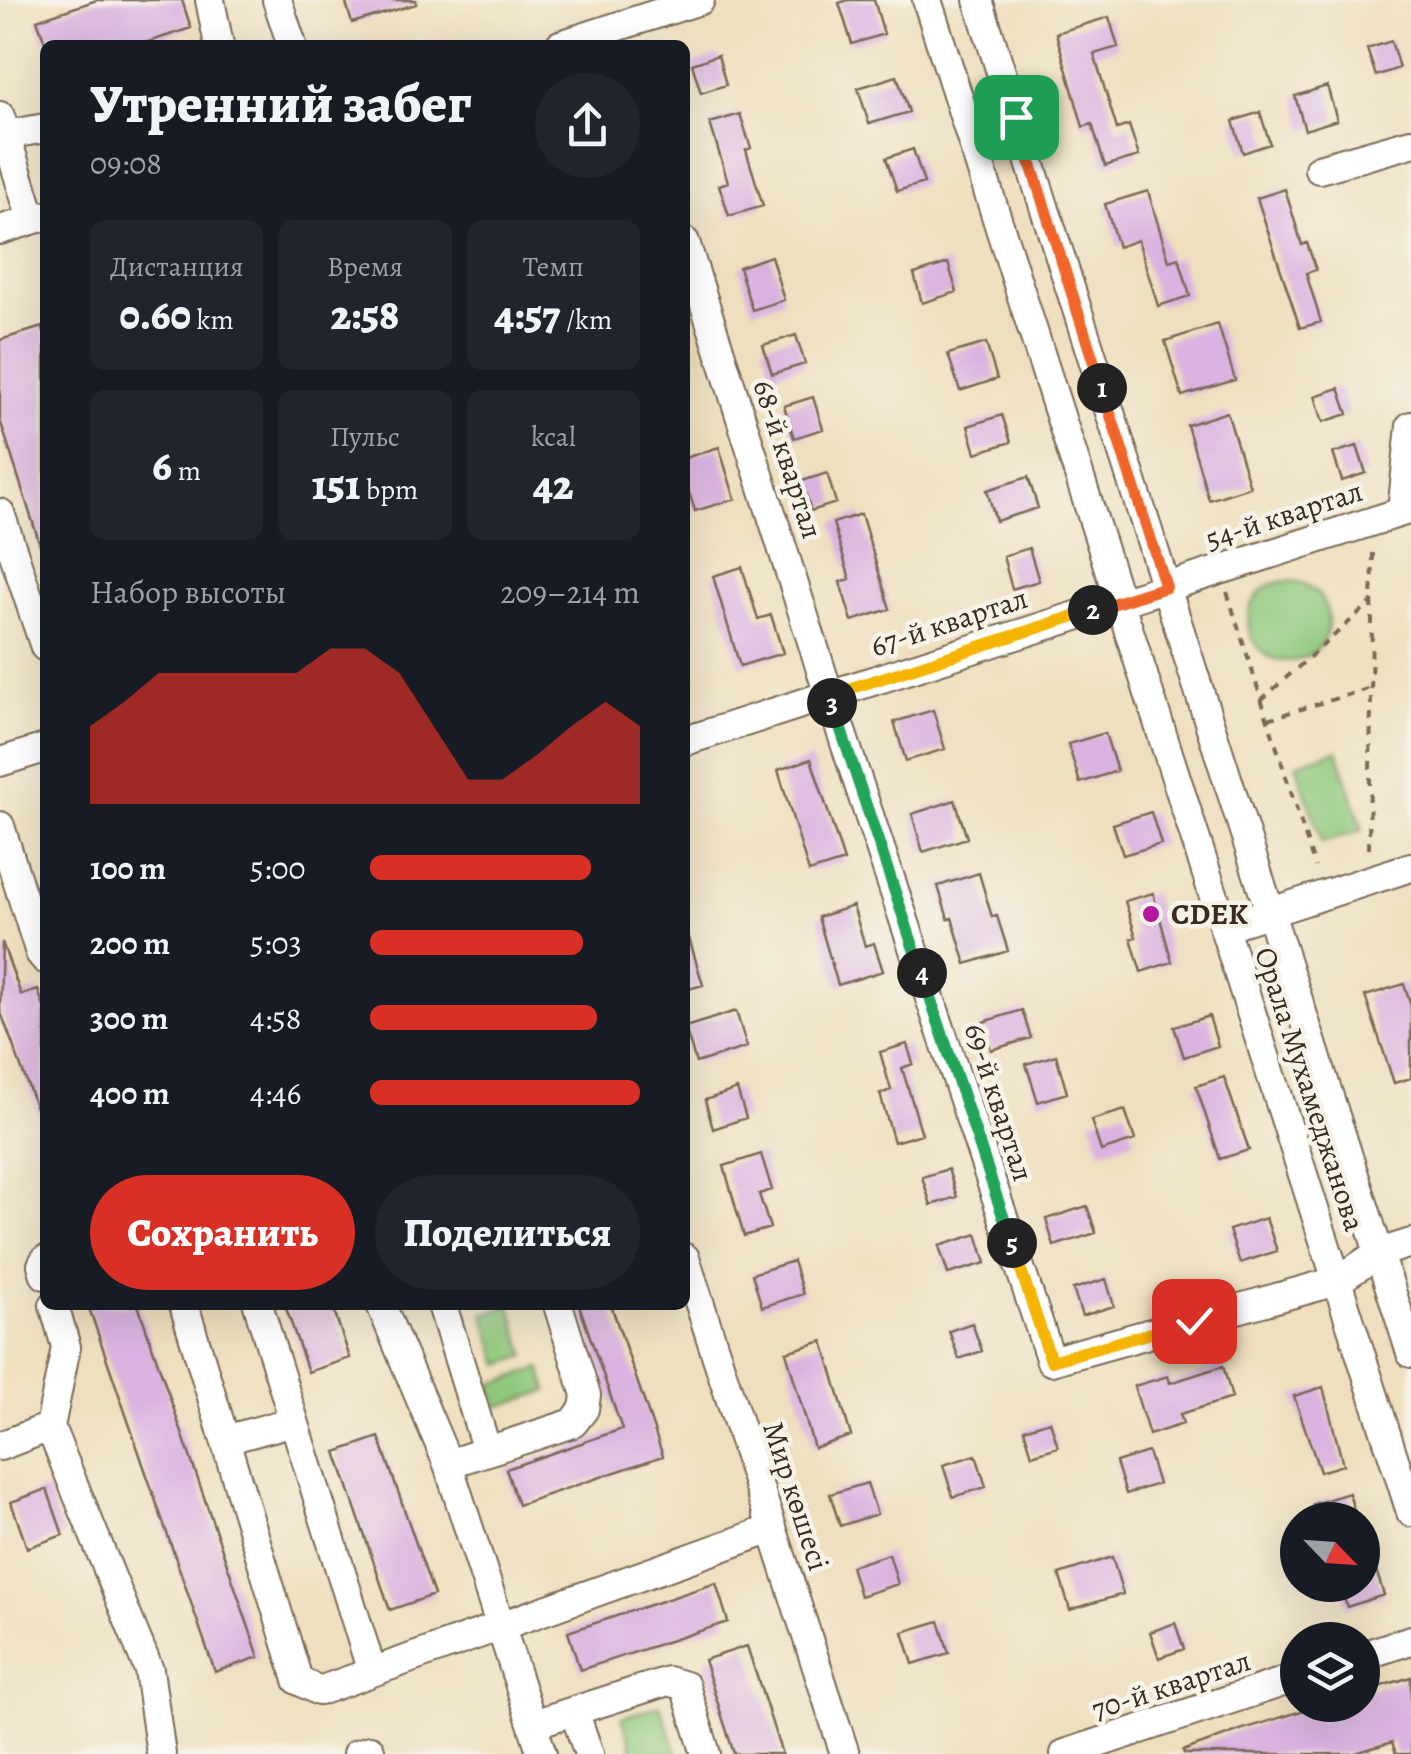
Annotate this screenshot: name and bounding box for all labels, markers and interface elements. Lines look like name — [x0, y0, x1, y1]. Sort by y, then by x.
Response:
text: Утренний забег — [90, 66, 472, 141]
button: share — [535, 73, 640, 178]
pin — [974, 75, 1059, 160]
icon: arrive — [989, 90, 1044, 145]
text: 09:08 — [90, 141, 162, 185]
text: Дистанция — [110, 248, 243, 286]
text: Время — [327, 248, 403, 286]
text: Темп — [523, 248, 584, 286]
text: 0.60 — [120, 286, 191, 343]
text: 2:58 — [331, 286, 399, 343]
text: 4:57 — [494, 286, 560, 343]
text: km — [191, 301, 234, 339]
text: /km — [560, 301, 612, 339]
pin: 1 — [1077, 363, 1127, 413]
text: 1 — [1097, 369, 1107, 407]
street label: 68-й квартал — [744, 374, 832, 544]
text: Пульс — [330, 418, 400, 456]
text: kcal — [531, 418, 576, 456]
text: 6 — [152, 437, 172, 494]
text: m — [172, 452, 201, 490]
text: 151 — [312, 456, 360, 513]
text: 42 — [533, 456, 574, 513]
text: bpm — [360, 471, 418, 509]
street label: 54-й квартал — [1200, 471, 1368, 559]
text: Набор высоты — [90, 570, 286, 614]
text: 209–214 m — [500, 570, 640, 614]
street label: 67-й квартал — [865, 578, 1033, 666]
pin: 2 — [1068, 585, 1118, 635]
text: 2 — [1086, 591, 1100, 629]
pin: 3 — [807, 678, 857, 728]
text: 3 — [826, 684, 838, 722]
text: 100 m — [90, 846, 166, 890]
text: 5:00 — [250, 846, 306, 890]
place label: CDEK — [1171, 894, 1248, 934]
marker: CDEK — [1140, 903, 1162, 925]
text: 200 m — [90, 921, 170, 965]
text: 5:03 — [250, 921, 302, 965]
street label: Орала Мухамеджанова — [1245, 942, 1375, 1236]
pin: 4 — [897, 948, 947, 998]
text: 4 — [915, 954, 929, 992]
text: 300 m — [90, 996, 168, 1040]
text: 4:58 — [250, 996, 301, 1040]
street label: 69-й квартал — [955, 1018, 1043, 1186]
text: 400 m — [90, 1071, 170, 1115]
text: 4:46 — [250, 1071, 301, 1115]
button: Сохранить — [90, 1175, 355, 1290]
button: Поделиться — [375, 1175, 640, 1290]
pin: 5 — [987, 1218, 1037, 1268]
text: 5 — [1006, 1224, 1018, 1262]
pin — [1152, 1279, 1237, 1364]
icon: check — [1167, 1294, 1222, 1349]
street label: Мир көшесі — [753, 1416, 839, 1576]
north arrow — [1280, 1502, 1380, 1602]
map controls — [1280, 1502, 1380, 1722]
button: layers — [1280, 1622, 1380, 1722]
street label: 70-й квартал — [1086, 1640, 1256, 1730]

